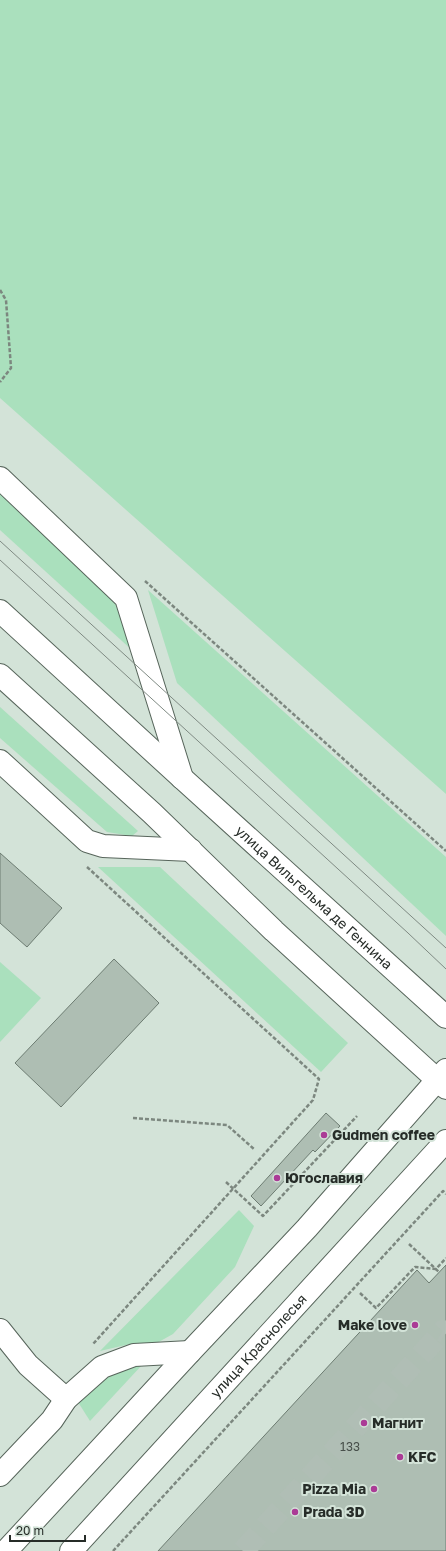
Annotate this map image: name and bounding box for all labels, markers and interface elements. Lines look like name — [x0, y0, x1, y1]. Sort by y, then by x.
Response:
street label: улица Вильгельма де Геннина — [232, 822, 396, 973]
place label: Gudmen coffee — [332, 1126, 435, 1143]
marker: Gudmen coffee — [319, 1130, 329, 1140]
place label: Югославия — [285, 1169, 363, 1186]
marker: Югославия — [272, 1173, 282, 1183]
street label: улица Краснолесья — [207, 1290, 310, 1401]
place label: Make love — [338, 1316, 407, 1333]
marker: Make love — [410, 1320, 420, 1330]
place label: Магнит — [372, 1414, 423, 1431]
marker: Магнит — [359, 1418, 369, 1428]
house number: 133 — [340, 1439, 360, 1454]
place label: KFC — [408, 1448, 436, 1465]
marker: KFC — [395, 1452, 405, 1462]
place label: Pizza Mia — [302, 1480, 366, 1497]
marker: Pizza Mia — [369, 1484, 379, 1494]
place label: Prada 3D — [303, 1503, 365, 1520]
marker: Prada 3D — [290, 1507, 300, 1517]
scale bar — [10, 1517, 85, 1543]
text: 20 m — [16, 1523, 44, 1538]

